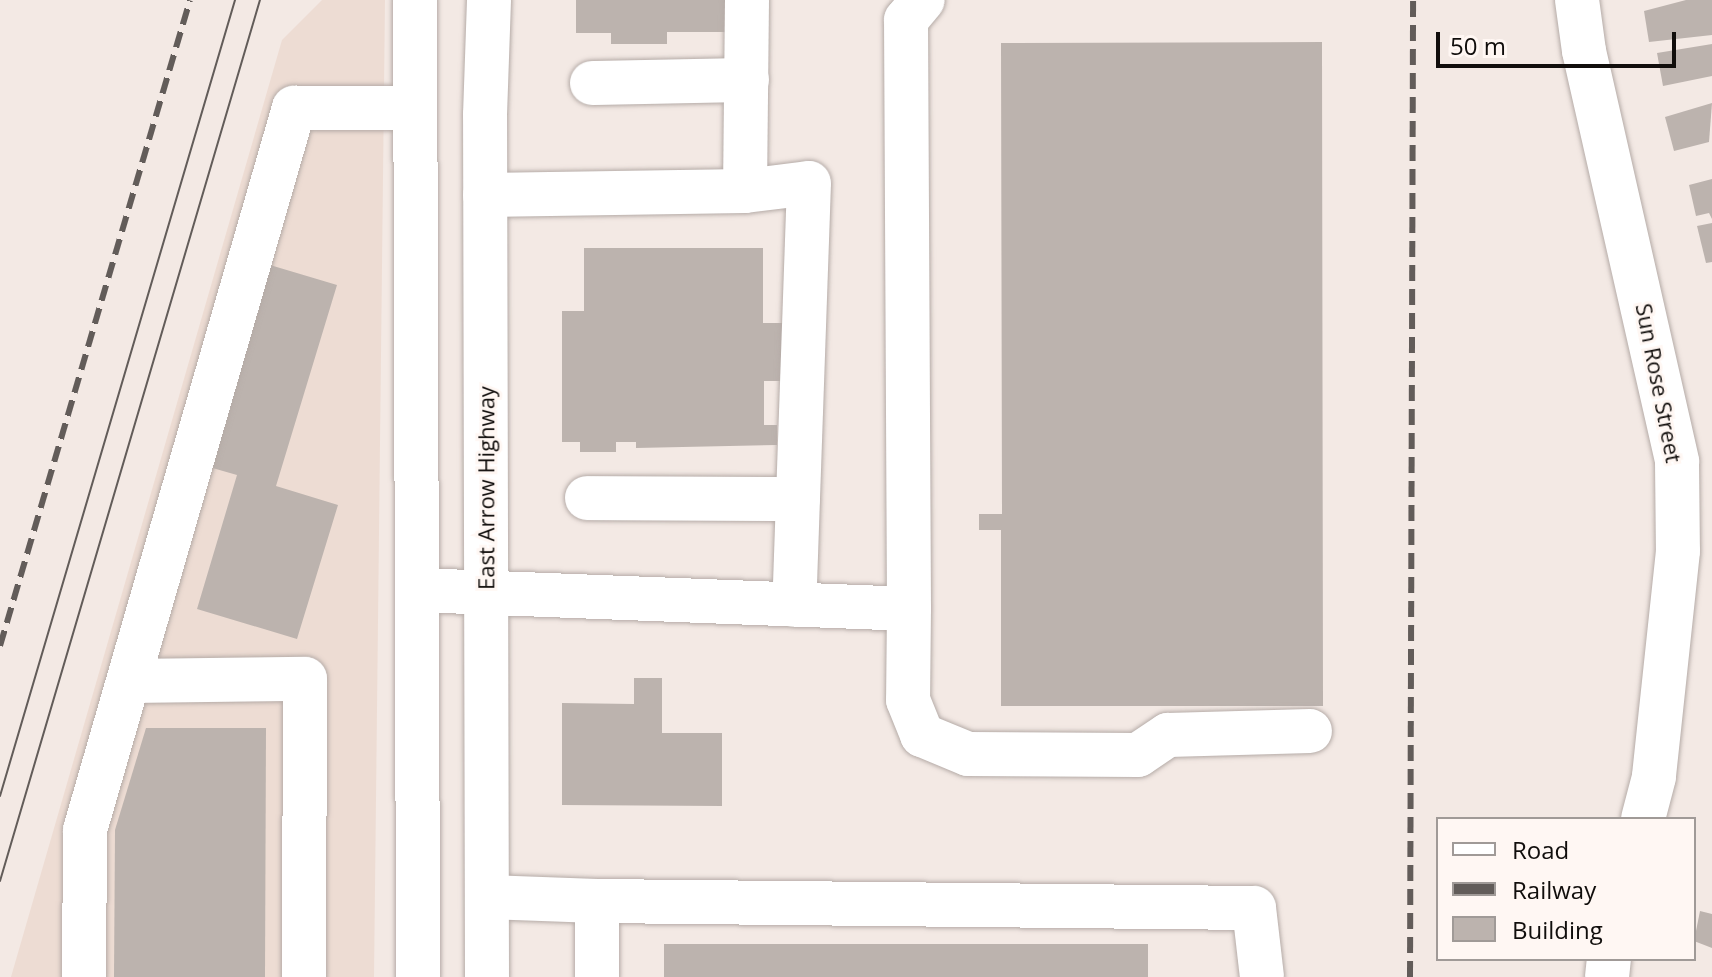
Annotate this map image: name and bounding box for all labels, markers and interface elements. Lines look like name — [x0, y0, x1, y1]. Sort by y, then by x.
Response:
scale bar — [1440, 16, 1680, 66]
text: 50 m — [1450, 29, 1506, 62]
street label: Sun Rose Street — [1631, 301, 1687, 465]
street label: East Arrow Highway — [473, 386, 499, 590]
legend — [1436, 817, 1696, 961]
text: Road — [1512, 833, 1569, 866]
text: Railway — [1512, 873, 1596, 906]
text: Building — [1512, 913, 1603, 946]

